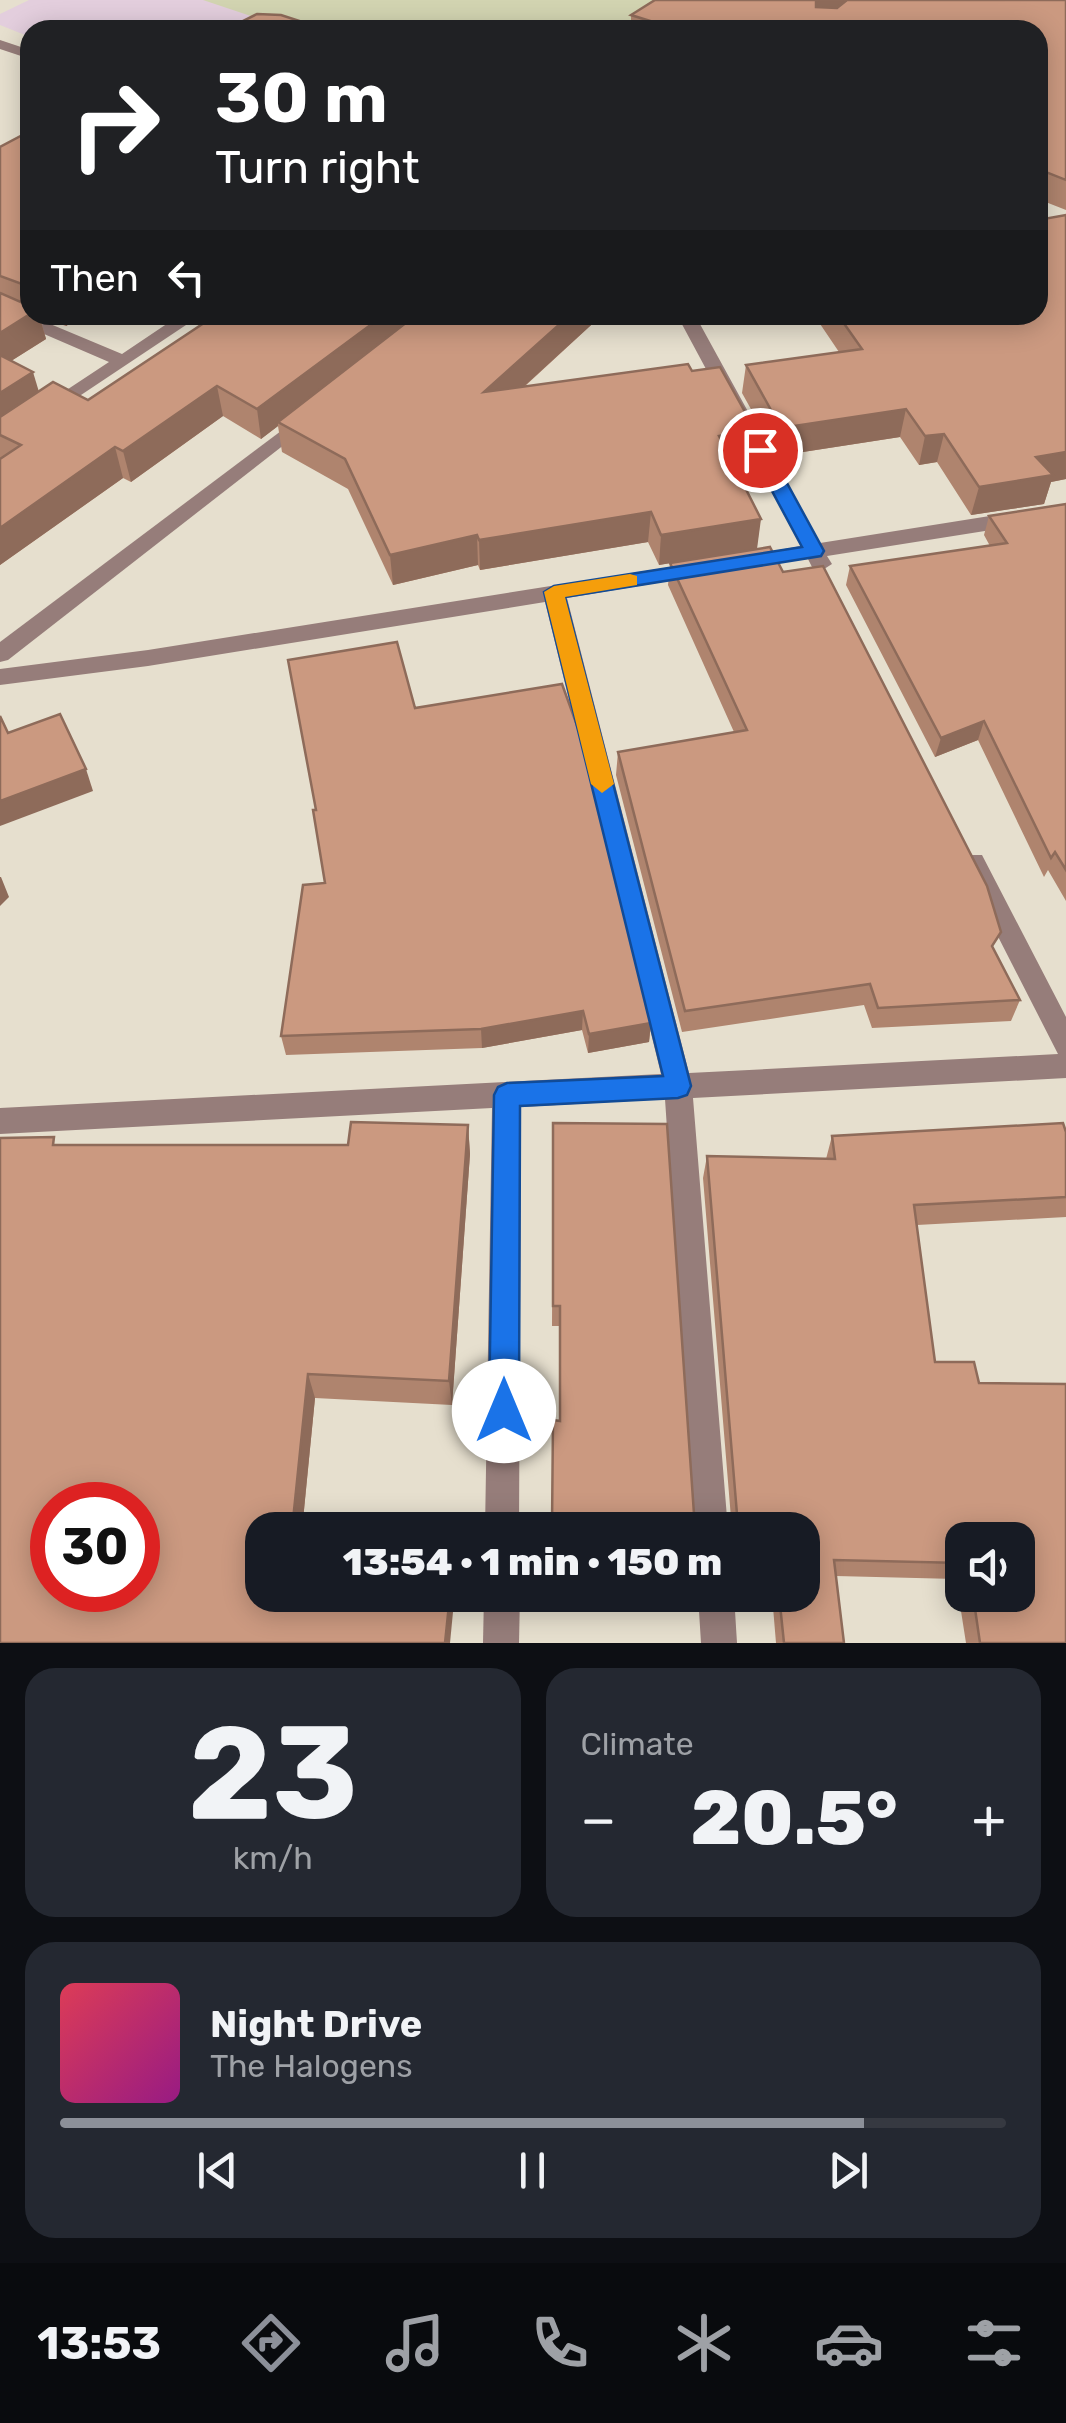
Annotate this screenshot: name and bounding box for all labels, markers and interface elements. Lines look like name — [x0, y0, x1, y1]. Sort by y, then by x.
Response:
text: 30 m — [215, 57, 388, 140]
icon: right — [50, 60, 180, 190]
text: Turn right — [215, 141, 419, 194]
icon: left — [159, 250, 214, 305]
text: Then — [50, 255, 139, 301]
pin — [718, 408, 803, 493]
icon: arrive — [733, 423, 788, 478]
position arrow — [452, 1359, 556, 1463]
speed limit sign: 30 — [30, 1482, 160, 1612]
map controls — [945, 1522, 1035, 1612]
button: sound — [945, 1522, 1035, 1612]
text: 13:54 · 1 min · 150 m — [343, 1539, 722, 1585]
text: 23 — [188, 1696, 358, 1851]
text: Climate — [581, 1725, 694, 1763]
text: 20.5° — [691, 1774, 897, 1863]
text: − — [581, 1787, 616, 1852]
text: + — [972, 1787, 1006, 1852]
text: km/h — [233, 1839, 313, 1877]
text: Night Drive — [210, 2001, 422, 2047]
text: The Halogens — [210, 2047, 413, 2085]
icon: previous — [190, 2143, 245, 2198]
icon: pause — [505, 2143, 560, 2198]
icon: next — [821, 2143, 876, 2198]
icon: directions — [236, 2308, 306, 2378]
icon: music — [380, 2308, 450, 2378]
icon: phone — [525, 2308, 595, 2378]
icon: climate — [669, 2308, 739, 2378]
icon: car — [814, 2308, 884, 2378]
icon: filters — [959, 2308, 1029, 2378]
text: 13:53 — [37, 2317, 161, 2370]

